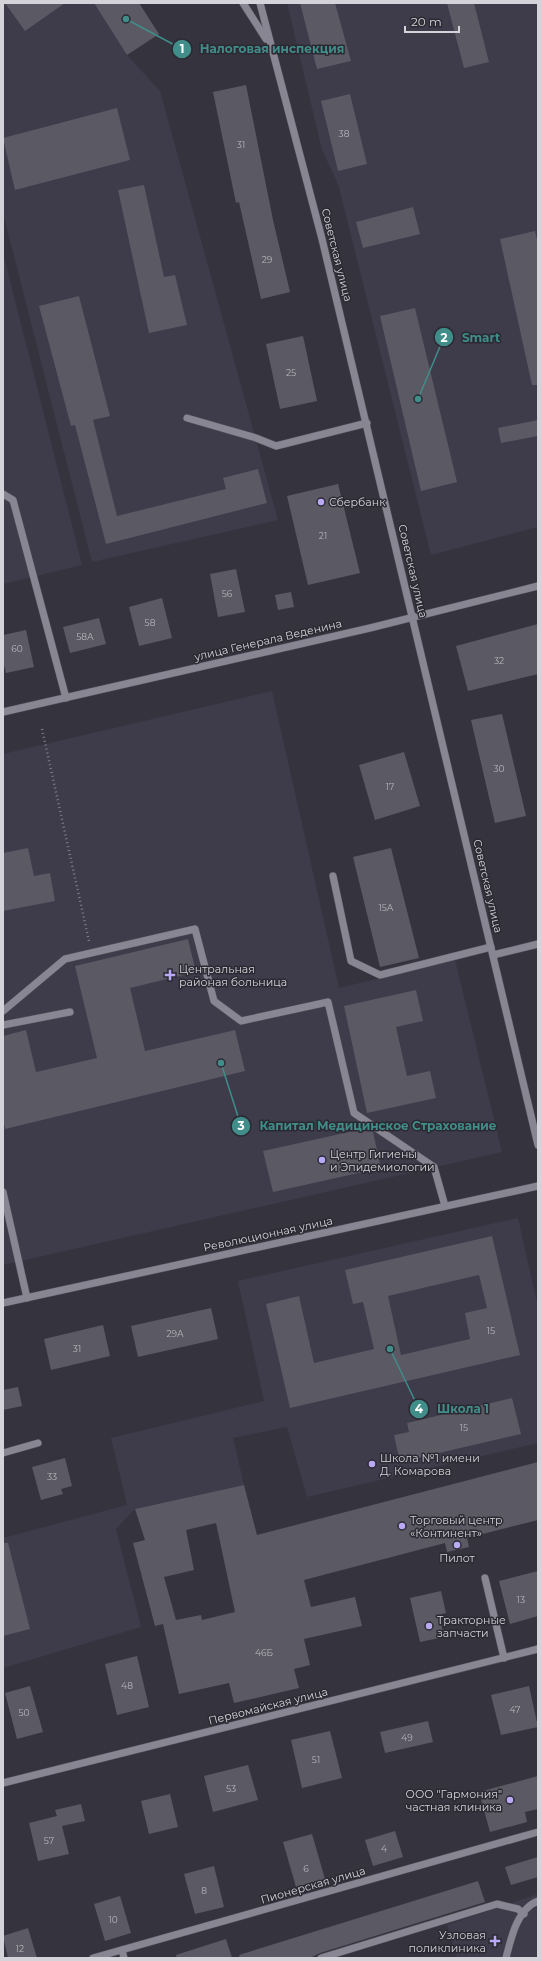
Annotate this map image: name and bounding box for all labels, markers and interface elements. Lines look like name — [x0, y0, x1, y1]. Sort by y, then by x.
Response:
scale bar — [405, 8, 459, 34]
text: 20 m — [411, 14, 442, 29]
callout: Налоговая инспекция — [172, 37, 352, 61]
text: 1 — [180, 41, 184, 56]
text: Налоговая инспекция — [200, 41, 344, 56]
house number: 38 — [339, 128, 350, 139]
house number: 31 — [237, 139, 245, 150]
street label: Советская улица — [319, 207, 355, 303]
house number: 29 — [262, 254, 273, 265]
callout: Smart — [434, 325, 508, 349]
text: 2 — [440, 330, 448, 345]
text: Smart — [462, 330, 501, 345]
house number: 25 — [286, 367, 296, 378]
place label: Сбербанк — [329, 495, 386, 509]
marker: Сбербанк — [316, 497, 326, 507]
street label: Советская улица — [395, 523, 431, 619]
house number: 21 — [319, 530, 327, 541]
house number: 56 — [222, 588, 233, 599]
street label: улица Генерала Веденина — [192, 616, 343, 664]
house number: 58 — [145, 617, 156, 628]
house number: 58А — [76, 631, 94, 642]
house number: 60 — [11, 643, 23, 654]
house number: 32 — [494, 655, 504, 666]
house number: 30 — [493, 763, 505, 774]
house number: 17 — [386, 781, 394, 792]
street label: Советская улица — [470, 838, 506, 934]
house number: 15А — [378, 902, 394, 913]
place label: Центральная районая больница — [179, 962, 287, 989]
marker: Центральная районая больница — [164, 969, 176, 981]
callout: Капитал Медицинское Страхование — [231, 1114, 504, 1138]
text: 3 — [236, 1118, 245, 1133]
text: Капитал Медицинское Страхование — [259, 1118, 497, 1133]
place label: Центр Гигиены и Эпидемиологии — [330, 1147, 435, 1174]
marker: Центр Гигиены и Эпидемиологии — [317, 1155, 327, 1165]
street label: Революционная улица — [202, 1213, 334, 1255]
house number: 15 — [487, 1325, 495, 1336]
house number: 29А — [166, 1328, 184, 1339]
house number: 31 — [73, 1343, 81, 1354]
callout: Школа 1 — [409, 1397, 497, 1421]
text: 4 — [415, 1401, 424, 1416]
text: Школа 1 — [437, 1401, 489, 1416]
house number: 15 — [460, 1422, 468, 1433]
place label: Школа №1 имени Д. Комарова — [380, 1451, 480, 1478]
marker: Школа №1 имени Д. Комарова — [367, 1459, 377, 1469]
house number: 33 — [47, 1471, 57, 1482]
place label: Торговый центр «Континент» — [410, 1513, 503, 1540]
marker: Торговый центр «Континент» — [397, 1521, 407, 1531]
marker: Пилот — [452, 1540, 462, 1550]
place label: Пилот — [439, 1551, 476, 1565]
house number: 13 — [517, 1594, 525, 1605]
place label: Тракторные запчасти — [437, 1613, 506, 1640]
marker: Тракторные запчасти — [424, 1621, 434, 1631]
house number: 46Б — [255, 1647, 273, 1658]
house number: 48 — [121, 1680, 133, 1691]
street label: Первомайская улица — [207, 1684, 329, 1728]
house number: 47 — [510, 1704, 520, 1715]
house number: 50 — [18, 1707, 30, 1718]
house number: 49 — [401, 1732, 413, 1743]
house number: 51 — [312, 1754, 320, 1765]
house number: 53 — [226, 1783, 236, 1794]
place label: ООО "Гармония" частная клиника — [406, 1787, 502, 1814]
marker: ООО "Гармония" частная клиника — [505, 1795, 515, 1805]
house number: 57 — [44, 1835, 54, 1846]
house number: 4 — [381, 1843, 387, 1854]
street label: Пионерская улица — [259, 1863, 367, 1907]
house number: 6 — [303, 1863, 309, 1874]
house number: 8 — [201, 1885, 207, 1896]
house number: 10 — [108, 1914, 118, 1925]
place label: Узловая поликлиника — [409, 1928, 486, 1955]
marker: Узловая поликлиника — [489, 1935, 501, 1947]
house number: 12 — [16, 1943, 24, 1954]

